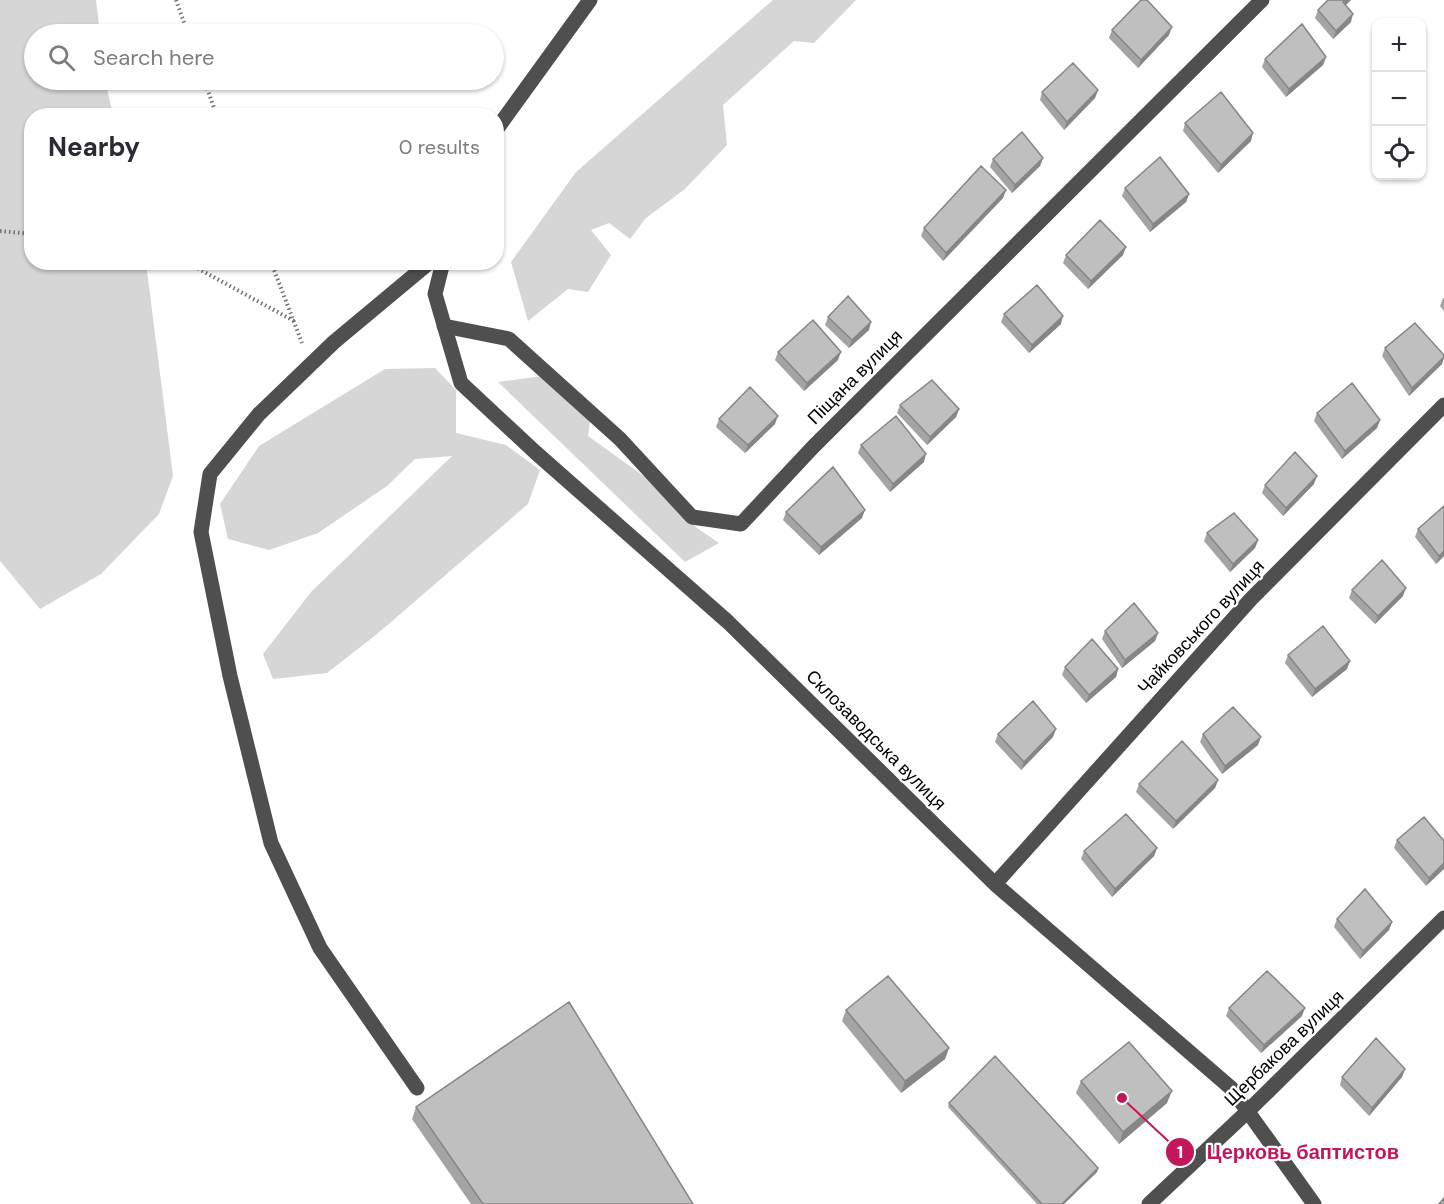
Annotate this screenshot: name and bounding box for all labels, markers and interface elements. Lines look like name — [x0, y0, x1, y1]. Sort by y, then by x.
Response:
map controls — [1372, 18, 1426, 180]
button: + — [1372, 18, 1426, 72]
search box — [24, 24, 504, 90]
icon: search — [45, 41, 78, 74]
text: Search here — [93, 43, 214, 72]
button: − — [1372, 72, 1426, 126]
button: locate — [1372, 126, 1426, 180]
text: Nearby — [48, 130, 140, 164]
text: 0 results — [399, 134, 480, 160]
street label: Піщана вулиця — [802, 324, 908, 430]
street label: Чайковського вулиця — [1132, 555, 1270, 699]
street label: Склозаводська вулиця — [801, 665, 951, 815]
street label: Щербакова вулиця — [1219, 985, 1349, 1111]
callout: Церковь баптистов — [1165, 1133, 1411, 1171]
text: Церковь баптистов — [1207, 1139, 1399, 1165]
text: 1 — [1177, 1140, 1183, 1164]

